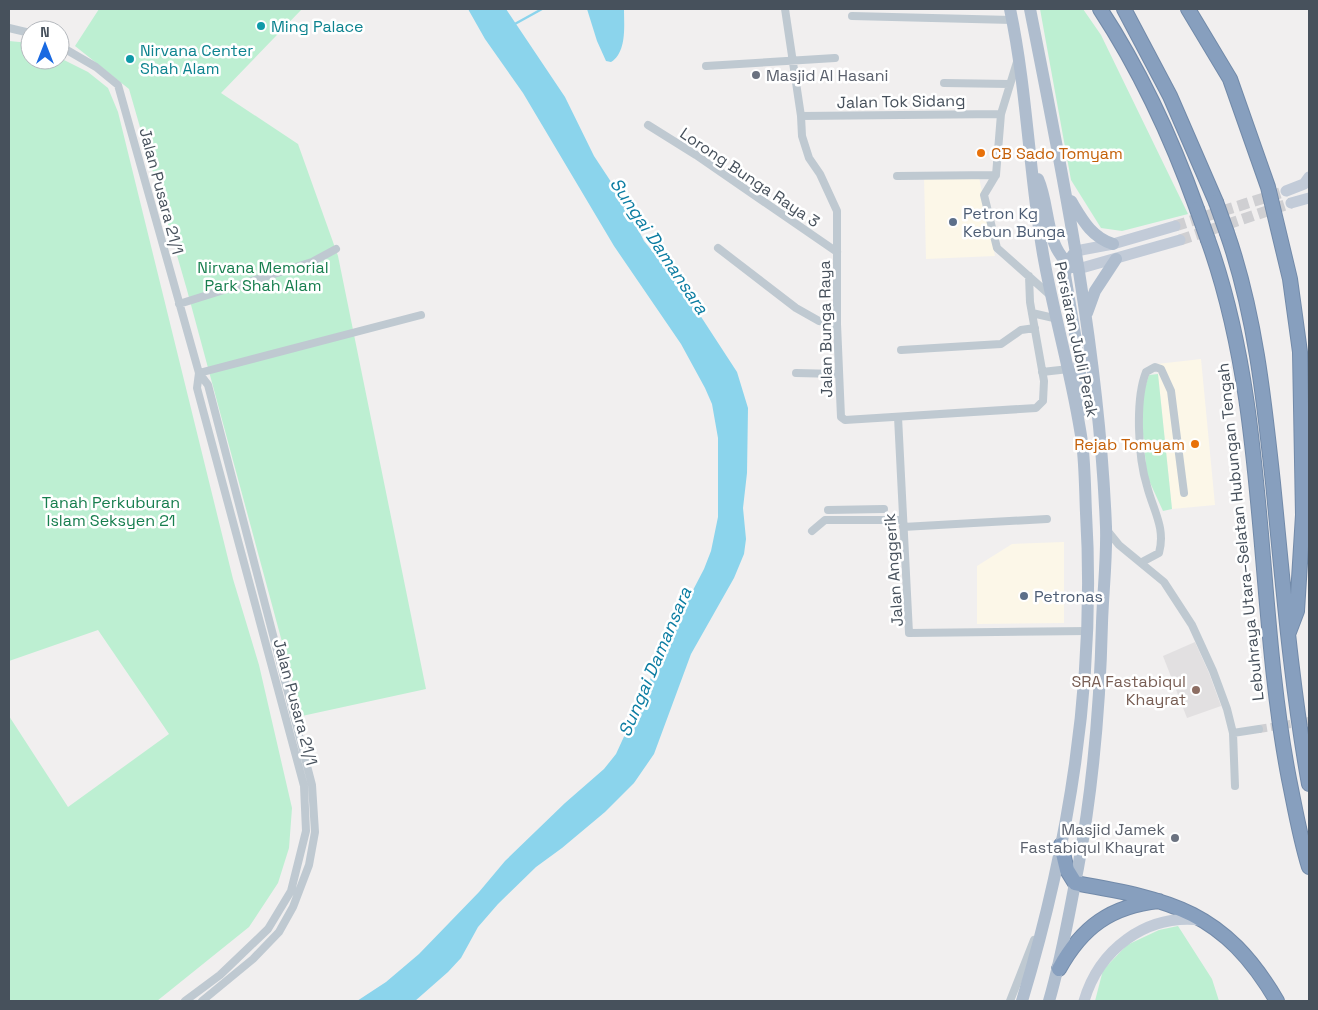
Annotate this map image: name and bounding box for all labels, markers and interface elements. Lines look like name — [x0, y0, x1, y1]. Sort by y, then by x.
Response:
place label: Ming Palace — [271, 16, 364, 37]
north arrow — [20, 20, 70, 70]
marker: Ming Palace — [255, 20, 267, 32]
text: N — [40, 23, 50, 41]
place label: Nirvana Center Shah Alam — [140, 40, 253, 79]
marker: Nirvana Center Shah Alam — [124, 53, 136, 65]
place label: Masjid Al Hasani — [766, 65, 889, 86]
marker: Masjid Al Hasani — [750, 69, 762, 81]
street label: Jalan Tok Sidang — [837, 90, 966, 113]
street label: Lorong Bunga Raya 3 — [676, 123, 824, 232]
street label: Jalan Pusara 21/1 — [135, 125, 189, 257]
place label: CB Sado Tomyam — [991, 143, 1123, 164]
marker: CB Sado Tomyam — [975, 147, 987, 159]
water label: Sungai Damansara — [605, 173, 714, 319]
place label: Petron Kg Kebun Bunga — [963, 203, 1066, 242]
marker: Petron Kg Kebun Bunga — [947, 216, 959, 228]
park label: Nirvana Memorial Park Shah Alam — [197, 257, 329, 296]
street label: Persiaran Jubli Perak — [1050, 259, 1103, 419]
street label: Jalan Bunga Raya — [814, 260, 837, 398]
street label: Lebuhraya Utara–Selatan Hubungan Tengah — [1212, 362, 1269, 702]
place label: Rejab Tomyam — [1074, 434, 1185, 455]
marker: Rejab Tomyam — [1189, 438, 1201, 450]
park label: Tanah Perkuburan Islam Seksyen 21 — [42, 492, 180, 531]
street label: Jalan Anggerik — [879, 512, 908, 627]
water label: Sungai Damansara — [613, 583, 697, 740]
place label: Petronas — [1034, 586, 1103, 607]
marker: Petronas — [1018, 590, 1030, 602]
street label: Jalan Pusara 21/1 — [269, 636, 323, 768]
place label: SRA Fastabiqul Khayrat — [1071, 671, 1186, 710]
marker: SRA Fastabiqul Khayrat — [1190, 684, 1202, 696]
place label: Masjid Jamek Fastabiqul Khayrat — [1020, 819, 1165, 858]
marker: Masjid Jamek Fastabiqul Khayrat — [1169, 832, 1181, 844]

